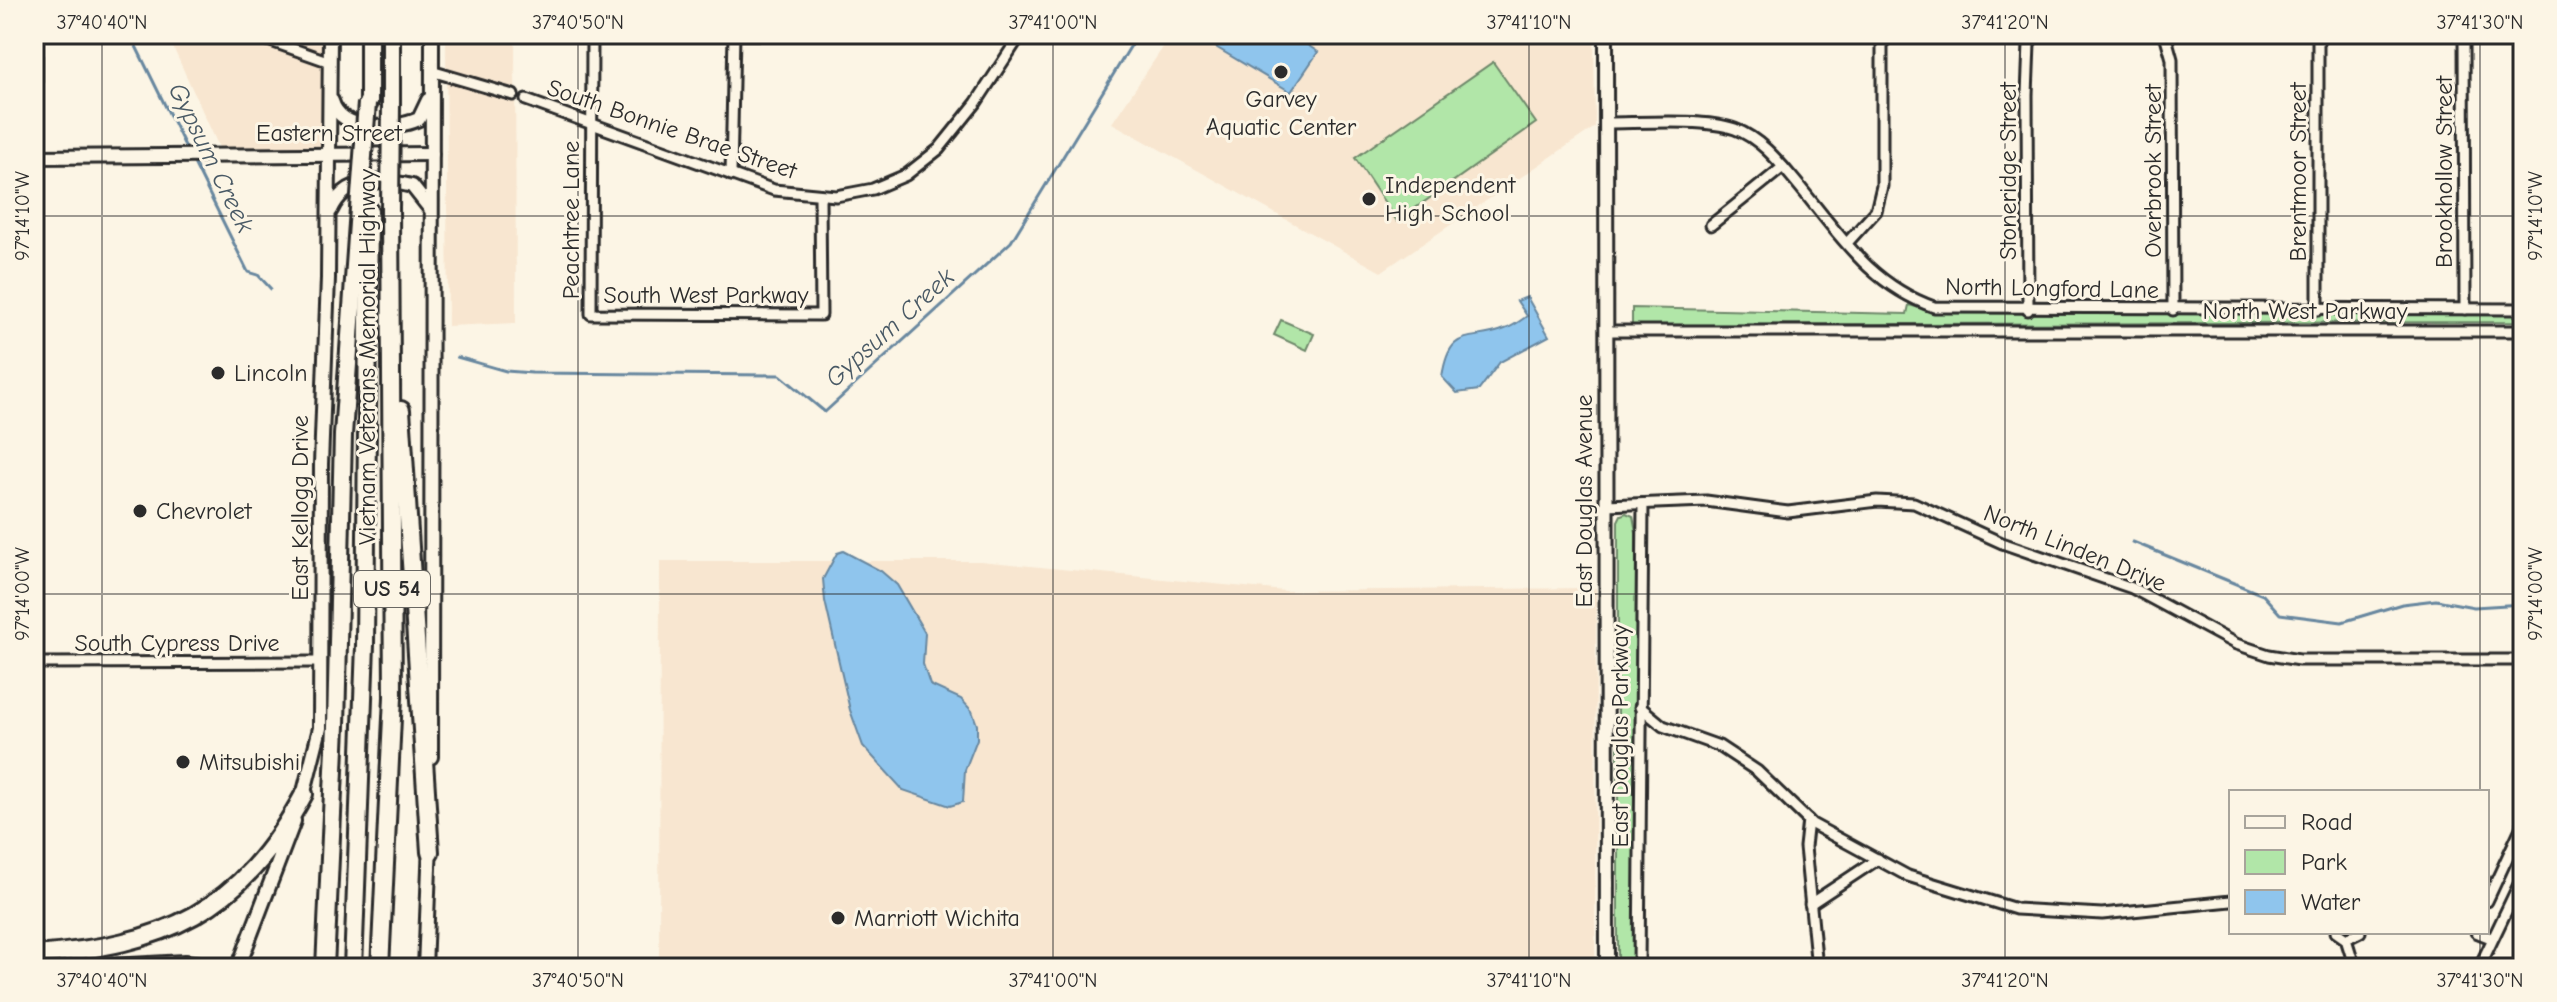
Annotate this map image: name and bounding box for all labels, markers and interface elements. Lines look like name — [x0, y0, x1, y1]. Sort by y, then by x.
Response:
text: 37°40'40"N — [57, 11, 147, 34]
text: 37°40'50"N — [532, 11, 624, 34]
text: 37°41'00"N — [1008, 11, 1098, 34]
text: 37°41'10"N — [1487, 11, 1571, 34]
text: 37°41'20"N — [1961, 11, 2049, 34]
text: 37°41'30"N — [2437, 11, 2524, 34]
marker: Garvey Aquatic Center — [1272, 63, 1290, 81]
street label: South Bonnie Brae Street — [544, 73, 802, 185]
street label: Brookhollow Street — [2430, 75, 2458, 268]
water label: Gypsum Creek — [162, 78, 260, 238]
street label: Stoneridge Street — [1994, 81, 2022, 260]
street label: Brentmoor Street — [2284, 81, 2312, 262]
street label: Overbrook Street — [2139, 83, 2167, 258]
place label: Garvey Aquatic Center — [1206, 85, 1357, 141]
street label: Eastern Street — [256, 119, 403, 147]
street label: Peachtree Lane — [557, 141, 585, 299]
street label: Vietnam Veterans Memorial Highway — [353, 169, 381, 545]
text: 97°14'10"W — [11, 171, 34, 261]
place label: Independent High School — [1385, 171, 1516, 227]
text: 97°14'10"W — [2524, 171, 2547, 261]
marker: Independent High School — [1360, 190, 1378, 208]
water label: Gypsum Creek — [819, 262, 961, 394]
street label: North Longford Lane — [1945, 272, 2159, 304]
street label: South West Parkway — [603, 281, 809, 309]
street label: North West Parkway — [2203, 297, 2408, 325]
place label: Lincoln — [234, 359, 308, 387]
marker: Lincoln — [209, 364, 227, 382]
street label: East Douglas Avenue — [1570, 394, 1598, 608]
street label: East Kellogg Drive — [286, 415, 314, 601]
place label: Chevrolet — [156, 497, 253, 525]
street label: North Linden Drive — [1980, 499, 2170, 597]
marker: Chevrolet — [131, 502, 149, 520]
text: 97°14'00"W — [11, 546, 34, 641]
text: 97°14'00"W — [2524, 546, 2547, 641]
road number: US 54 — [354, 571, 430, 607]
street label: East Douglas Parkway — [1606, 624, 1634, 848]
street label: South Cypress Drive — [75, 629, 279, 657]
place label: Mitsubishi — [199, 748, 300, 776]
marker: Mitsubishi — [174, 753, 192, 771]
legend — [2229, 790, 2489, 934]
text: Road — [2301, 808, 2353, 836]
text: Park — [2301, 848, 2347, 876]
text: Water — [2301, 888, 2361, 916]
place label: Marriott Wichita — [854, 904, 1020, 932]
marker: Marriott Wichita — [829, 909, 847, 927]
text: 37°40'40"N — [57, 969, 147, 992]
text: 37°40'50"N — [532, 969, 624, 992]
text: 37°41'00"N — [1008, 969, 1098, 992]
text: 37°41'10"N — [1487, 969, 1571, 992]
text: 37°41'20"N — [1961, 969, 2049, 992]
text: 37°41'30"N — [2437, 969, 2524, 992]

